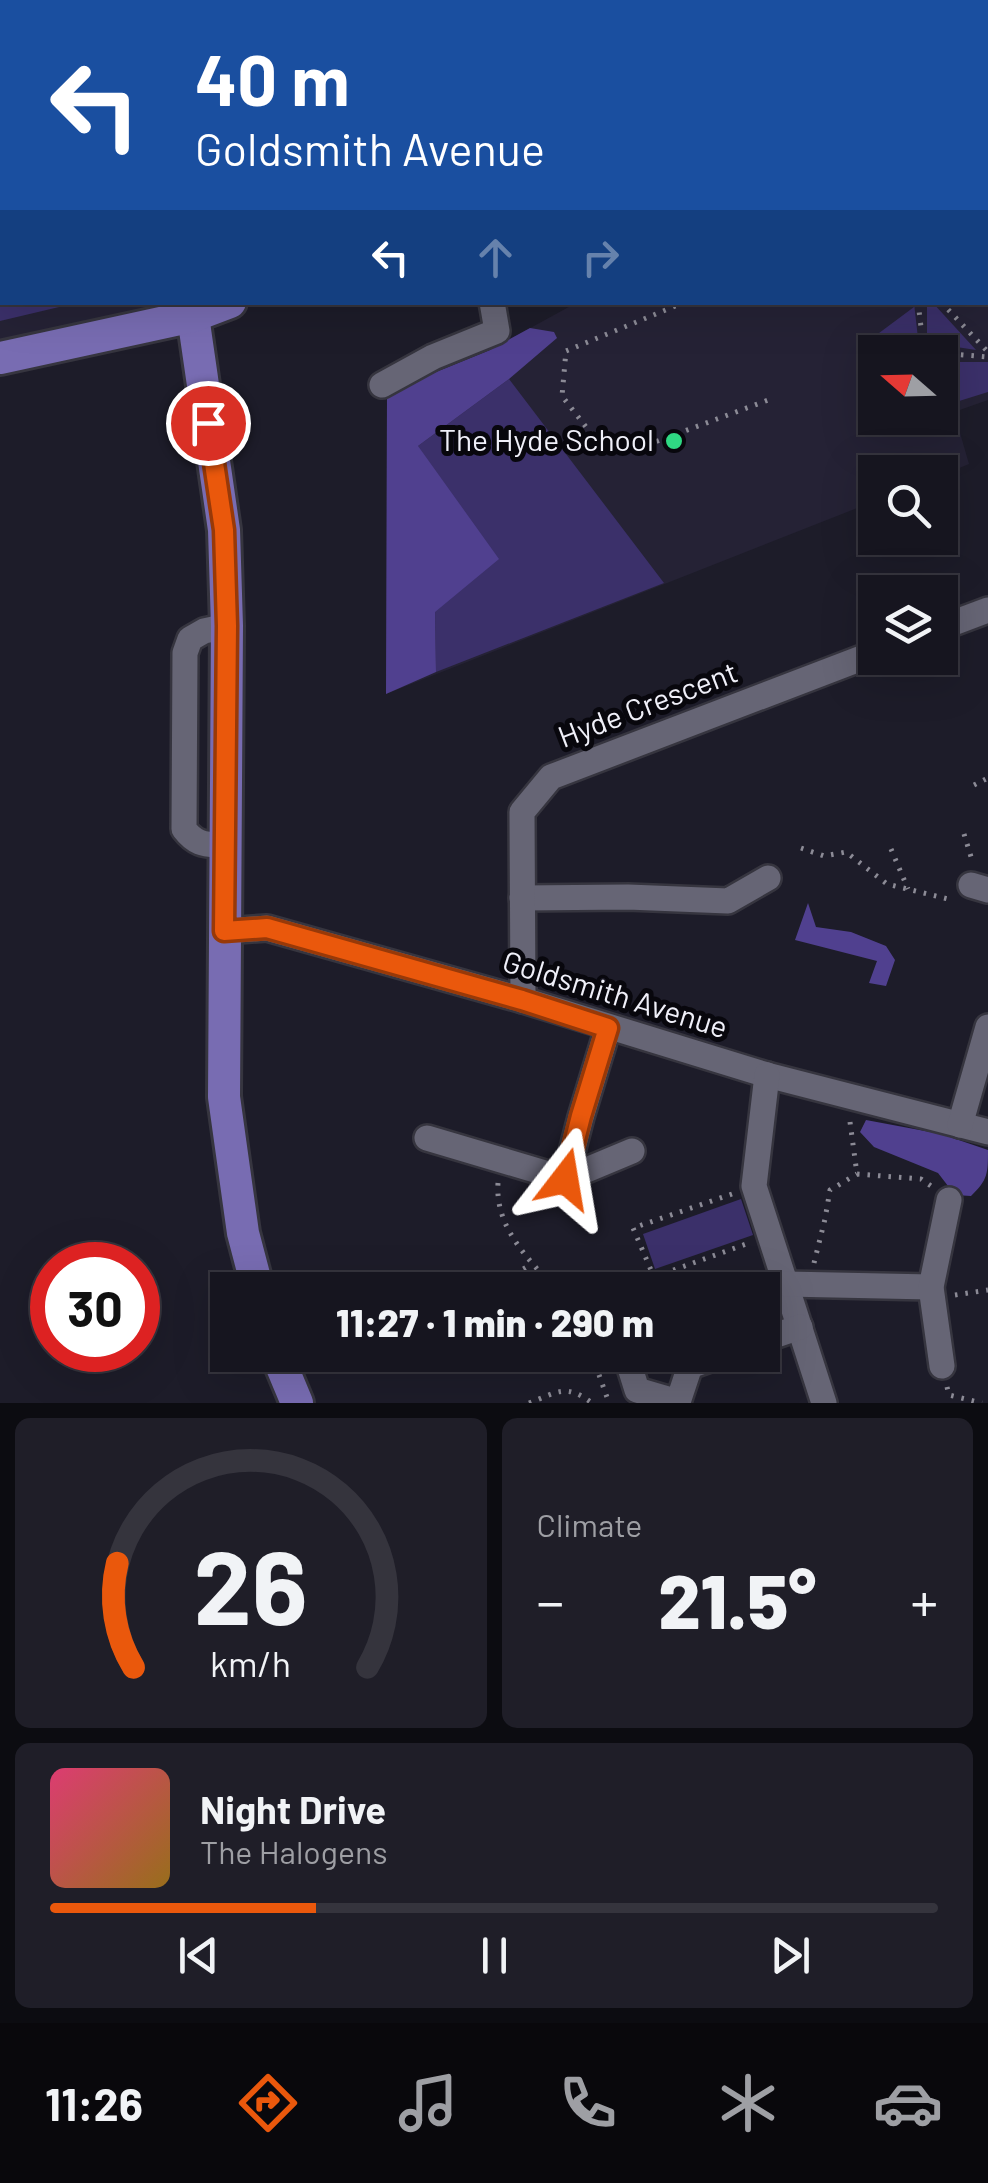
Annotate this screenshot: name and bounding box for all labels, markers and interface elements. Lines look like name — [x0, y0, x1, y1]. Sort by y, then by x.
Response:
text: 40 m — [195, 36, 350, 120]
icon: left — [30, 40, 160, 170]
text: Goldsmith Avenue — [195, 121, 545, 175]
icon: left — [363, 230, 418, 285]
icon: ahead — [468, 230, 523, 285]
icon: right — [573, 230, 628, 285]
north arrow — [858, 335, 958, 435]
map controls — [858, 335, 958, 675]
pin — [166, 381, 251, 466]
icon: arrive — [181, 396, 236, 451]
place label: The Hyde School — [439, 421, 654, 457]
marker: The Hyde School — [663, 430, 685, 452]
button: search — [858, 455, 958, 555]
button: layers — [858, 575, 958, 675]
street label: Hyde Crescent — [553, 652, 742, 754]
street label: Goldsmith Avenue — [499, 942, 732, 1044]
position arrow — [513, 1127, 617, 1231]
speed limit sign: 30 — [30, 1242, 160, 1372]
text: 11:27 · 1 min · 290 m — [336, 1299, 654, 1345]
text: Climate — [537, 1505, 642, 1543]
text: 26 — [194, 1521, 308, 1646]
text: 21.5° — [658, 1554, 816, 1644]
text: − — [537, 1567, 564, 1633]
text: + — [910, 1567, 938, 1633]
text: km/h — [210, 1641, 291, 1684]
text: Night Drive — [200, 1786, 386, 1832]
text: The Halogens — [200, 1832, 388, 1870]
icon: previous — [171, 1928, 226, 1983]
icon: pause — [467, 1928, 522, 1983]
icon: next — [763, 1928, 818, 1983]
icon: directions — [233, 2068, 303, 2138]
icon: music — [393, 2068, 463, 2138]
icon: phone — [553, 2068, 623, 2138]
icon: climate — [713, 2068, 783, 2138]
icon: car — [873, 2068, 943, 2138]
text: 11:26 — [45, 2076, 143, 2130]

